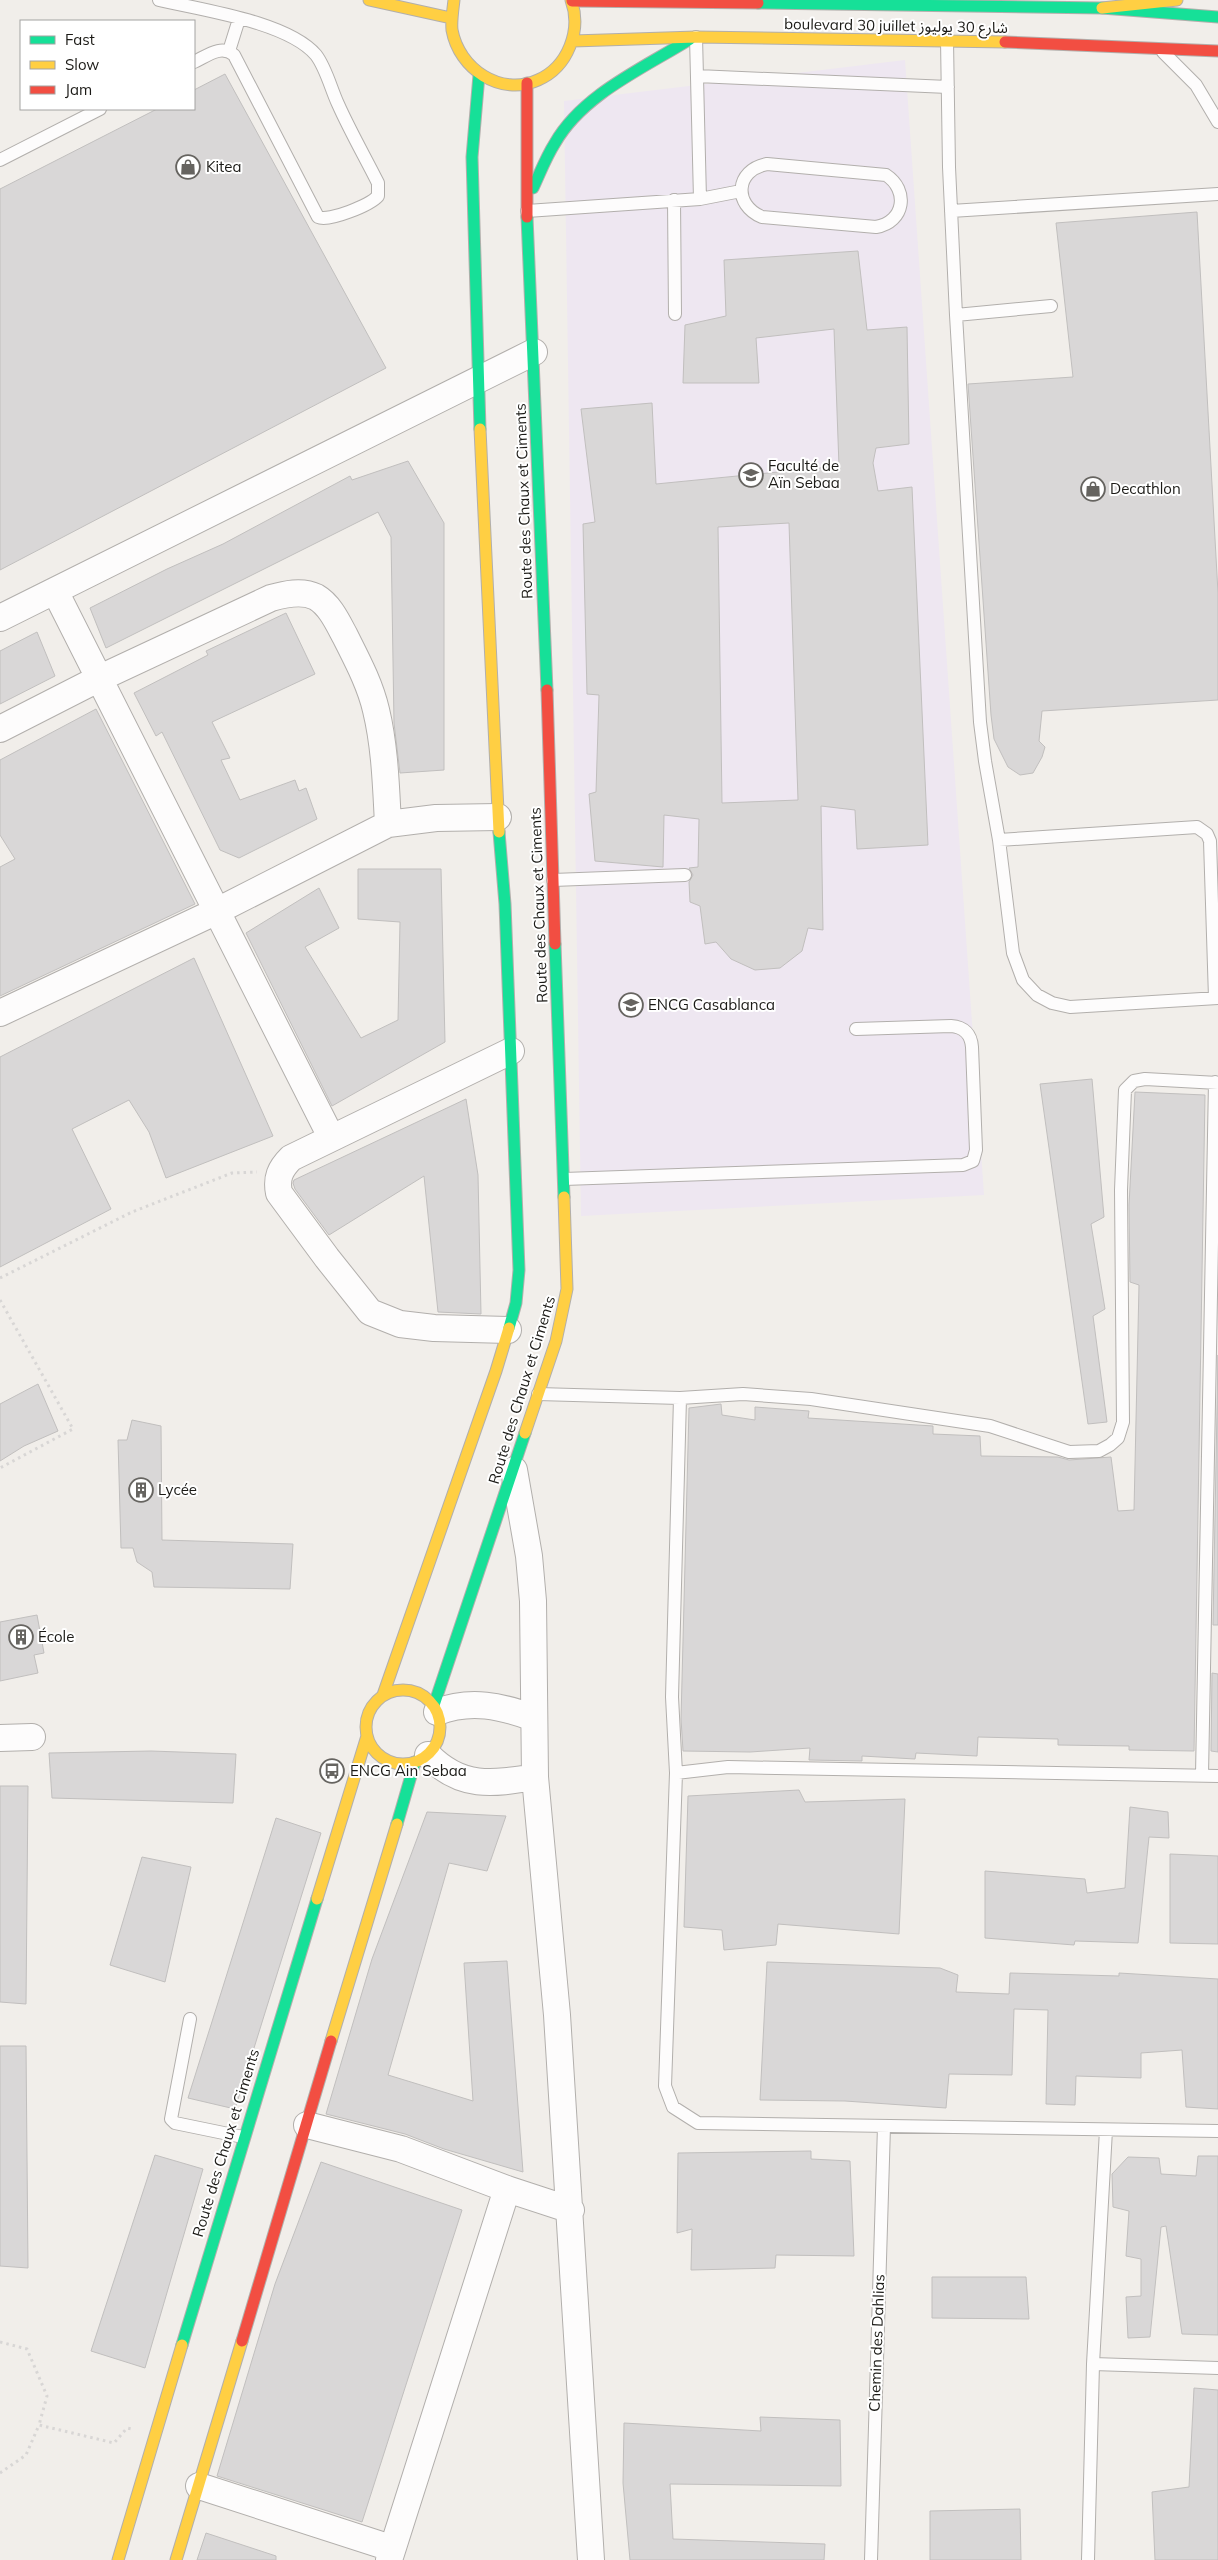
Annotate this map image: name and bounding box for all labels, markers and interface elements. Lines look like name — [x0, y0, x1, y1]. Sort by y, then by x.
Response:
street label: boulevard 30 juillet شارع 30 يوليوز — [784, 14, 1008, 40]
legend — [20, 20, 195, 110]
text: Fast — [65, 30, 95, 49]
text: Slow — [65, 55, 99, 74]
text: Jam — [65, 80, 92, 99]
shop icon: Kitea — [175, 154, 201, 180]
place label: Kitea — [206, 157, 241, 176]
street label: Route des Chaux et Ciments — [511, 403, 536, 599]
place label: Faculté de Aïn Sebaa — [768, 456, 840, 492]
school or university icon: Faculté de Aïn Sebaa — [738, 462, 764, 488]
shop icon: Decathlon — [1080, 476, 1106, 502]
place label: Decathlon — [1110, 479, 1181, 498]
street label: Route des Chaux et Ciments — [526, 807, 551, 1003]
school or university icon: ENCG Casablanca — [618, 992, 644, 1018]
place label: ENCG Casablanca — [648, 995, 775, 1014]
street label: Route des Chaux et Ciments — [484, 1293, 559, 1486]
building icon: Lycée — [128, 1477, 154, 1503]
place label: Lycée — [158, 1480, 197, 1499]
building icon: École — [8, 1624, 34, 1650]
place label: École — [38, 1627, 74, 1646]
bus stop icon: ENCG Ain Sebaa — [319, 1758, 345, 1784]
place label: ENCG Ain Sebaa — [350, 1761, 467, 1780]
street label: Route des Chaux et Ciments — [188, 2046, 263, 2239]
street label: Chemin des Dahlias — [865, 2274, 888, 2412]

